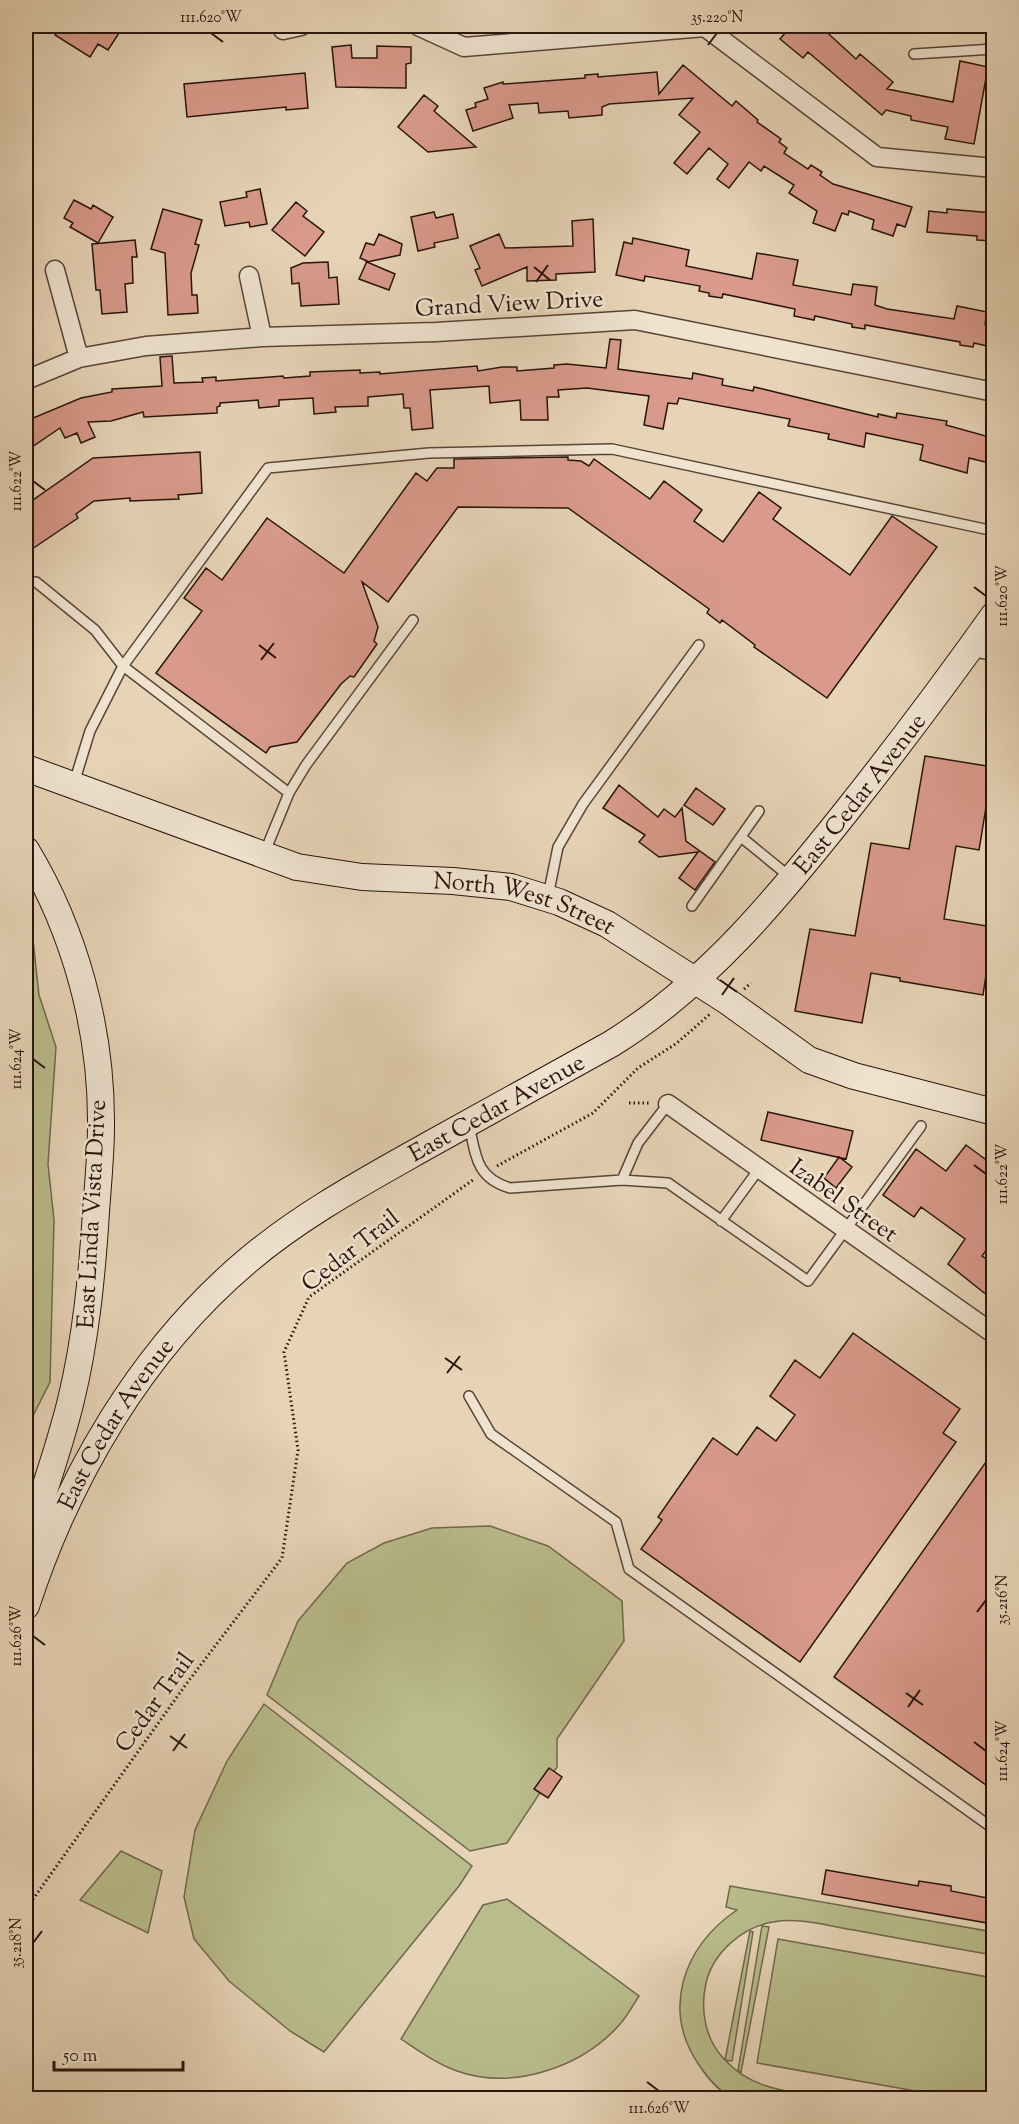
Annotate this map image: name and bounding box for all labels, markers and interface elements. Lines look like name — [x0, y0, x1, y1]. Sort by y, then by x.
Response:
text: 111.620°W — [180, 8, 242, 29]
text: 35.220°N — [691, 8, 743, 29]
street label: Grand View Drive — [414, 283, 604, 327]
text: 111.622°W — [7, 450, 28, 511]
text: 111.620°W — [993, 565, 1014, 627]
street label: East Cedar Avenue — [787, 707, 935, 883]
street label: North West Street — [432, 865, 621, 944]
text: 111.624°W — [7, 1028, 28, 1090]
street label: East Cedar Avenue — [403, 1047, 592, 1172]
street label: East Linda Vista Drive — [70, 1099, 116, 1330]
text: 111.622°W — [993, 1143, 1014, 1204]
street label: Izabel Street — [782, 1152, 904, 1252]
street label: Cedar Trail — [295, 1202, 408, 1301]
street label: East Cedar Avenue — [51, 1332, 183, 1516]
text: 35.216°N — [993, 1575, 1014, 1625]
text: 111.626°W — [7, 1605, 28, 1667]
street label: Cedar Trail — [108, 1646, 204, 1760]
text: 111.624°W — [993, 1720, 1014, 1782]
text: 35.218°N — [7, 1918, 28, 1968]
scale bar — [54, 2034, 183, 2072]
text: 50 m — [62, 2044, 98, 2070]
text: 111.626°W — [628, 2099, 690, 2120]

